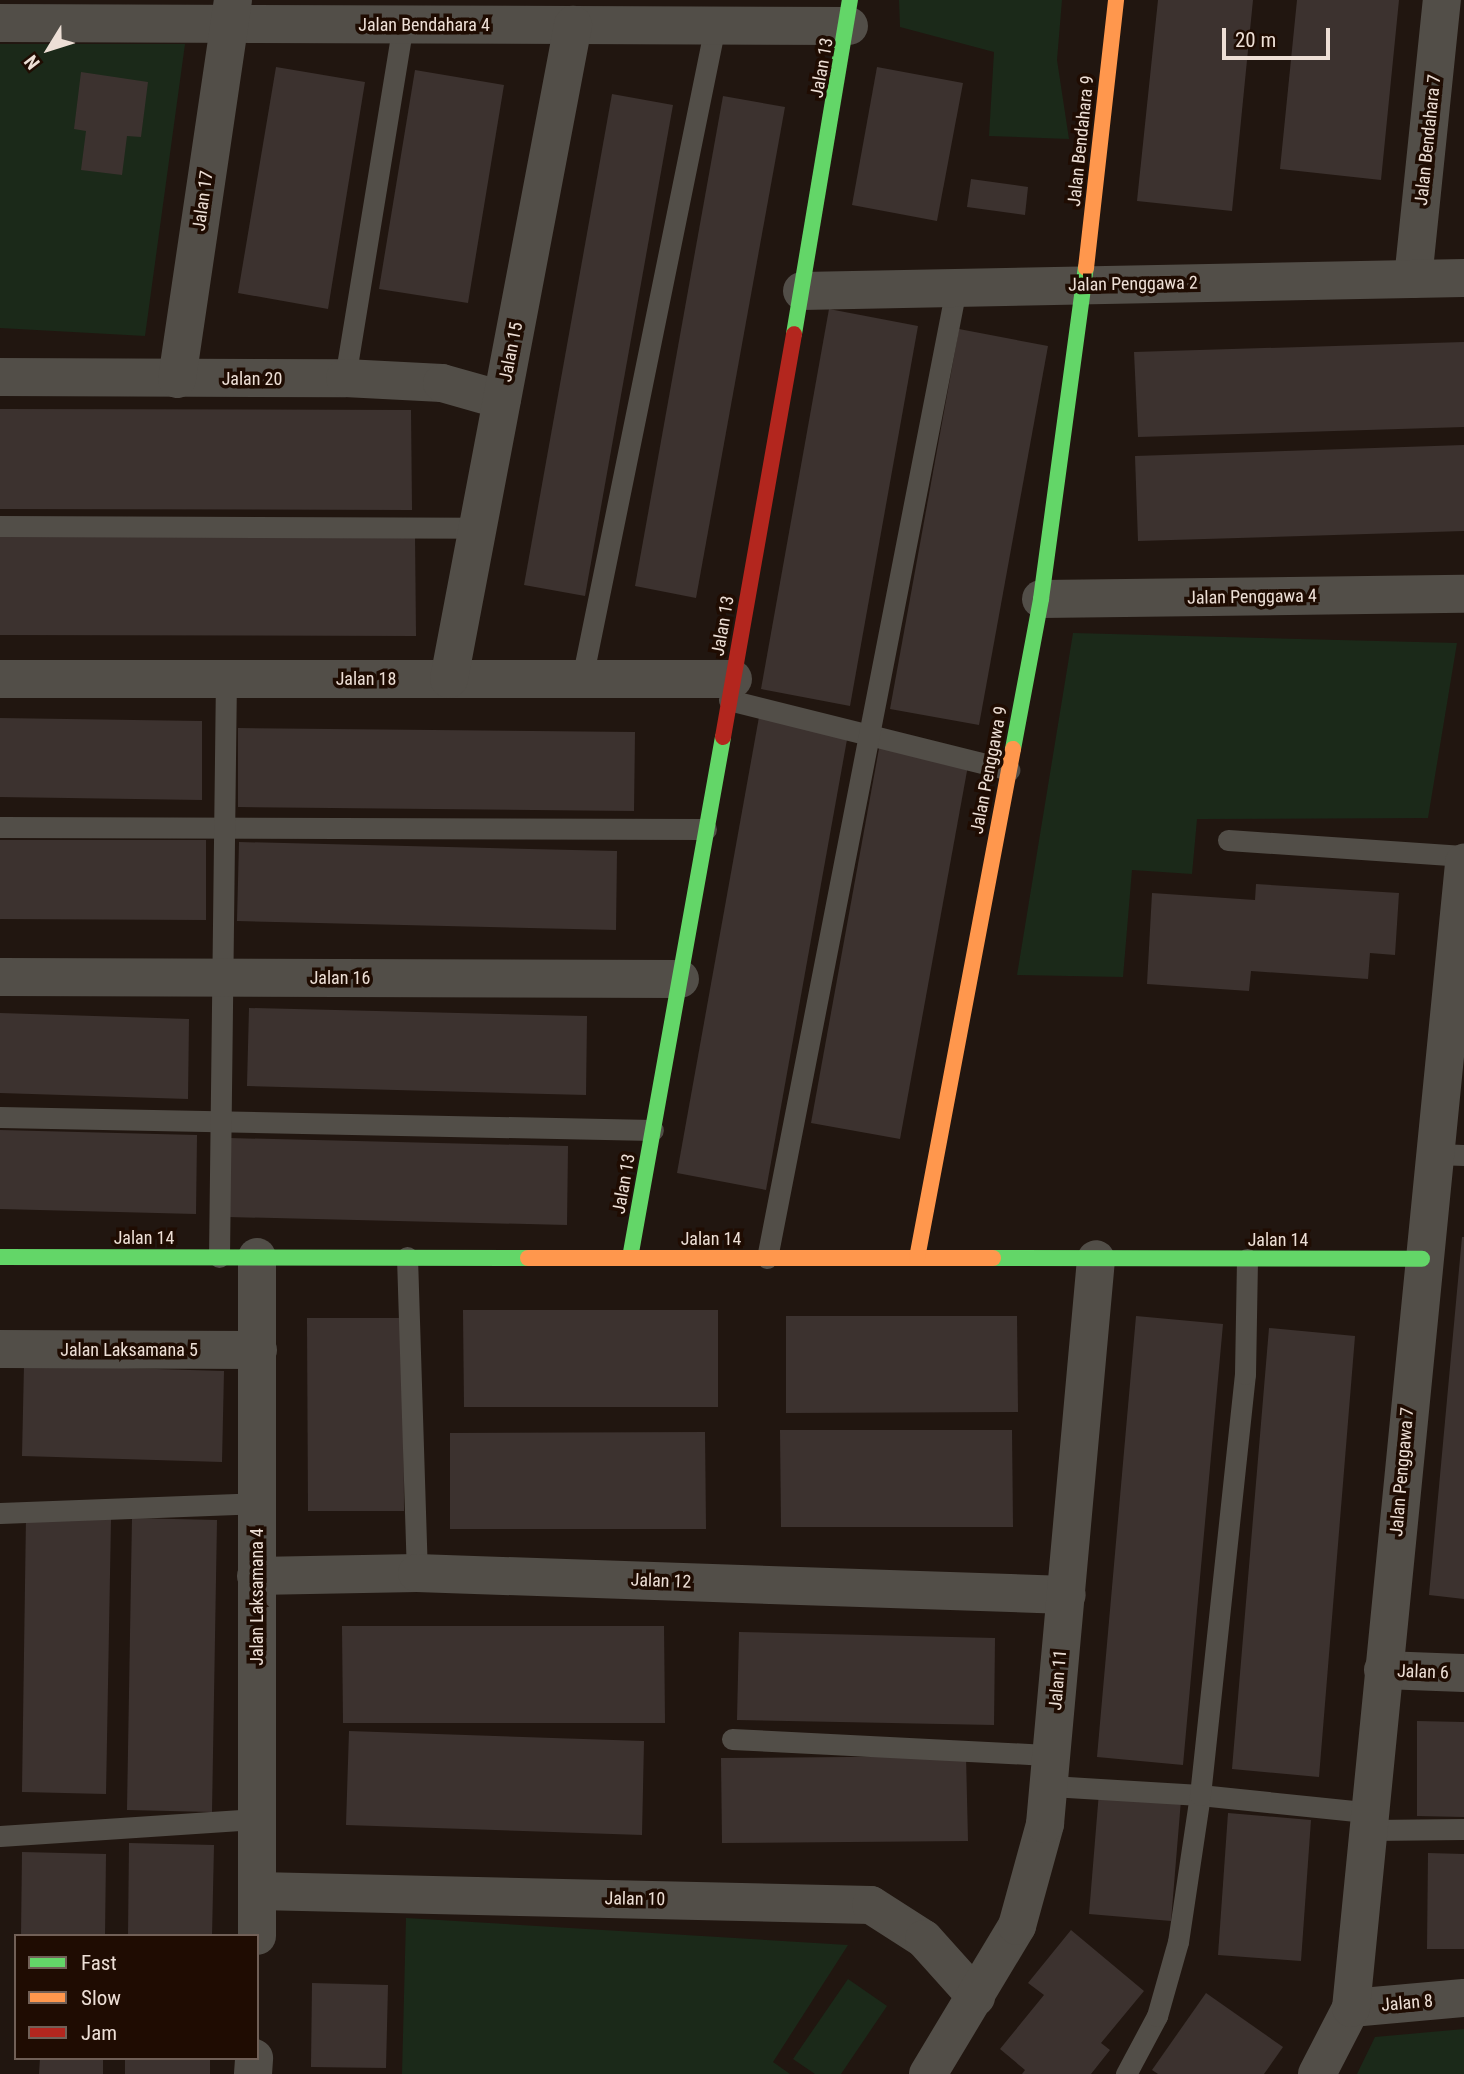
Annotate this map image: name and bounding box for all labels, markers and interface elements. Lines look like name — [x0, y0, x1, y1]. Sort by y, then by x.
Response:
north arrow — [14, 14, 84, 84]
street label: Jalan Bendahara 4 — [358, 14, 490, 36]
scale bar — [1226, 14, 1334, 58]
text: 20 m — [1235, 28, 1276, 52]
street label: Jalan 13 — [806, 36, 838, 100]
text: N — [19, 51, 45, 74]
street label: Jalan Bendahara 7 — [1410, 73, 1446, 207]
street label: Jalan Bendahara 9 — [1063, 74, 1099, 208]
street label: Jalan 17 — [188, 169, 218, 233]
street label: Jalan Penggawa 2 — [1068, 272, 1198, 296]
street label: Jalan 15 — [495, 320, 527, 384]
street label: Jalan 20 — [222, 368, 282, 390]
street label: Jalan Penggawa 4 — [1187, 585, 1317, 609]
street label: Jalan 13 — [707, 594, 739, 658]
street label: Jalan 18 — [336, 668, 396, 690]
street label: Jalan Penggawa 9 — [966, 704, 1012, 836]
street label: Jalan 16 — [310, 967, 370, 989]
street label: Jalan 13 — [608, 1152, 640, 1216]
street label: Jalan 14 — [114, 1227, 174, 1249]
street label: Jalan 14 — [681, 1228, 741, 1250]
street label: Jalan 14 — [1248, 1229, 1308, 1251]
street label: Jalan Laksamana 5 — [60, 1339, 198, 1361]
street label: Jalan Penggawa 7 — [1386, 1406, 1418, 1538]
street label: Jalan Laksamana 4 — [246, 1528, 268, 1666]
street label: Jalan 12 — [630, 1569, 692, 1593]
street label: Jalan 11 — [1045, 1649, 1071, 1711]
street label: Jalan 6 — [1397, 1660, 1449, 1684]
street label: Jalan 10 — [604, 1888, 666, 1910]
legend — [14, 1934, 259, 2060]
text: Fast — [81, 1951, 117, 1975]
text: Slow — [81, 1986, 121, 2010]
street label: Jalan 8 — [1380, 1990, 1434, 2016]
text: Jam — [81, 2021, 117, 2045]

